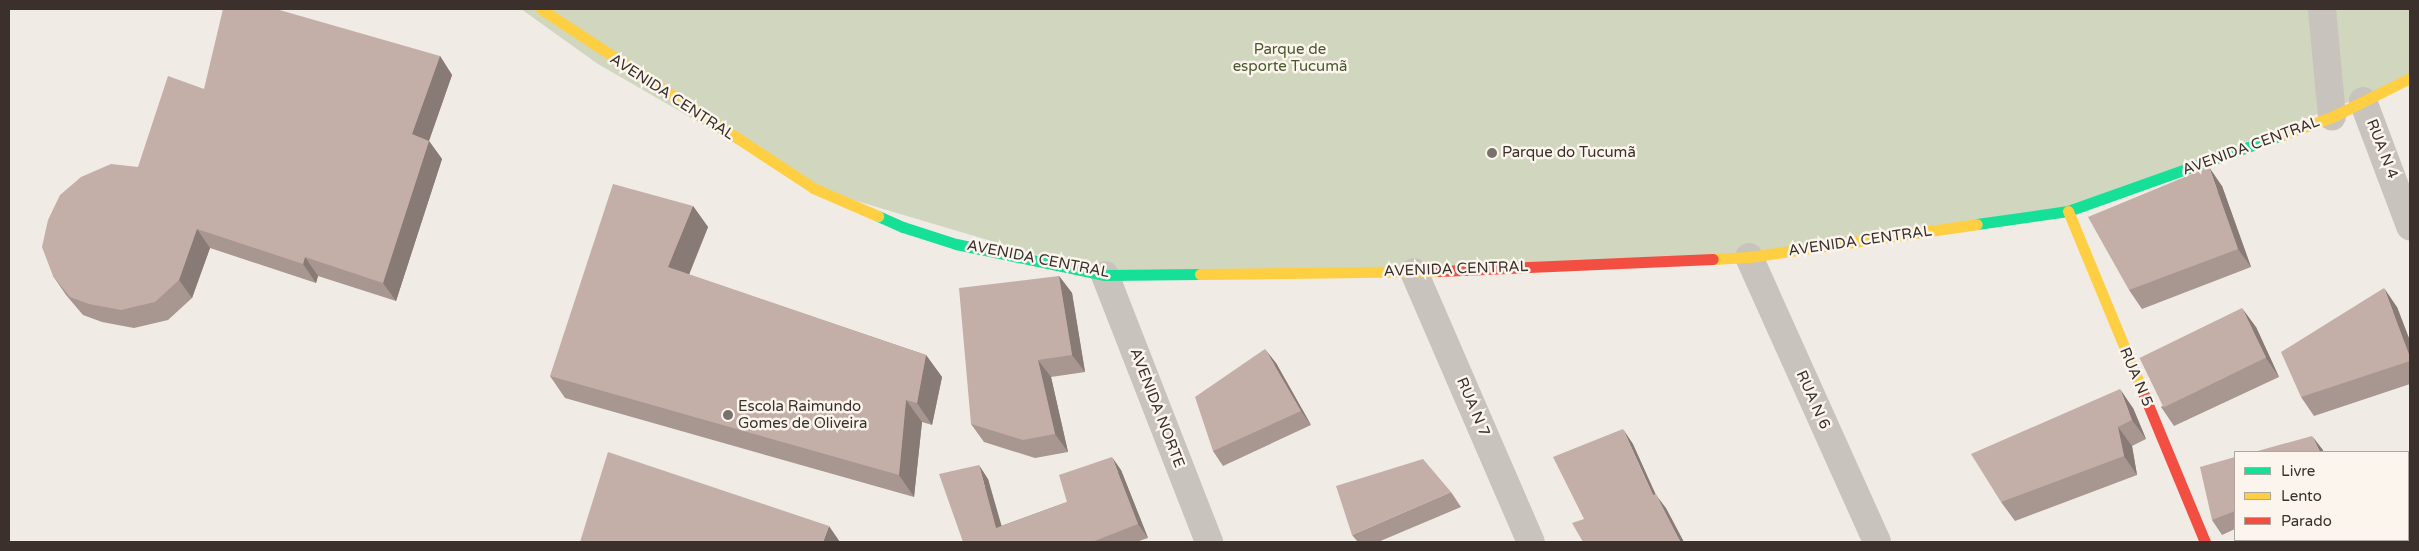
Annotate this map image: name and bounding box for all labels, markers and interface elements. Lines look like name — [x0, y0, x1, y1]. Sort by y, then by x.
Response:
park label: Parque de esporte Tucumã — [1233, 40, 1347, 75]
street label: AVENIDA CENTRAL — [606, 50, 738, 144]
street label: AVENIDA CENTRAL — [2180, 113, 2322, 179]
street label: RUA N 4 — [2362, 117, 2402, 181]
place label: Parque do Tucumã — [1502, 144, 1636, 162]
marker: Parque do Tucumã — [1486, 147, 1498, 159]
street label: AVENIDA CENTRAL — [1787, 222, 1933, 260]
street label: AVENIDA CENTRAL — [965, 236, 1111, 282]
street label: AVENIDA CENTRAL — [1383, 257, 1529, 281]
street label: RUA N 5 — [2116, 345, 2156, 409]
street label: AVENIDA NORTE — [1126, 346, 1188, 470]
street label: RUA N 6 — [1792, 368, 1834, 432]
street label: RUA N 7 — [1453, 375, 1493, 439]
place label: Escola Raimundo Gomes de Oliveira — [738, 397, 867, 432]
marker: Escola Raimundo Gomes de Oliveira — [722, 409, 734, 421]
legend — [2234, 451, 2409, 541]
text: Livre — [2281, 462, 2315, 480]
text: Lento — [2281, 487, 2322, 505]
text: Parado — [2281, 512, 2332, 530]

